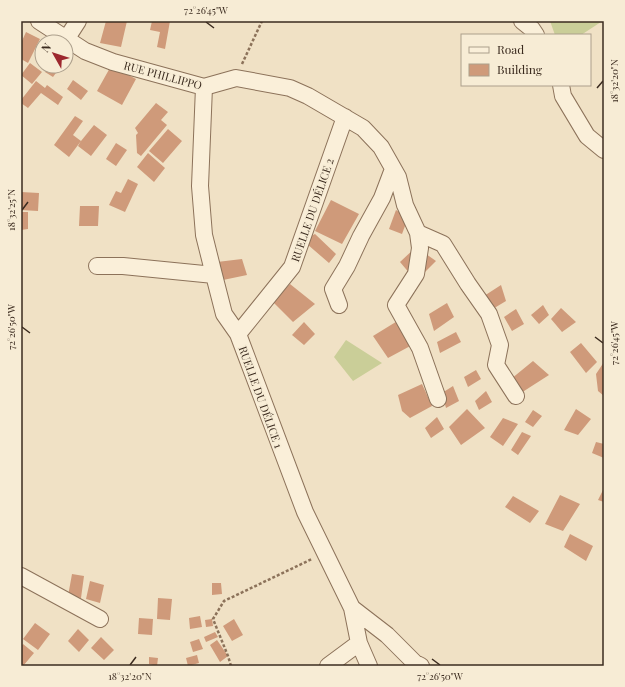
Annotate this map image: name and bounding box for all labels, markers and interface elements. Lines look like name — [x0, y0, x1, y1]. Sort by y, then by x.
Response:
text: 72°26'45"W — [184, 3, 229, 17]
north arrow — [34, 34, 74, 74]
legend — [461, 34, 591, 86]
text: N — [38, 40, 54, 55]
text: Road — [497, 41, 524, 57]
street label: RUE PHILLIPPO — [122, 57, 204, 93]
text: 18°32'20"N — [607, 59, 621, 103]
text: Building — [497, 61, 543, 77]
street label: RUELLE DU DÉLICE 2 — [287, 156, 337, 264]
text: 18°32'25"N — [4, 189, 18, 231]
text: 72°26'50"W — [4, 303, 18, 350]
text: 72°26'45"W — [607, 320, 621, 365]
street label: RUELLE DU DÉLICE 1 — [236, 344, 286, 450]
text: 18°32'20"N — [108, 669, 152, 683]
text: 72°26'50"W — [417, 669, 464, 683]

